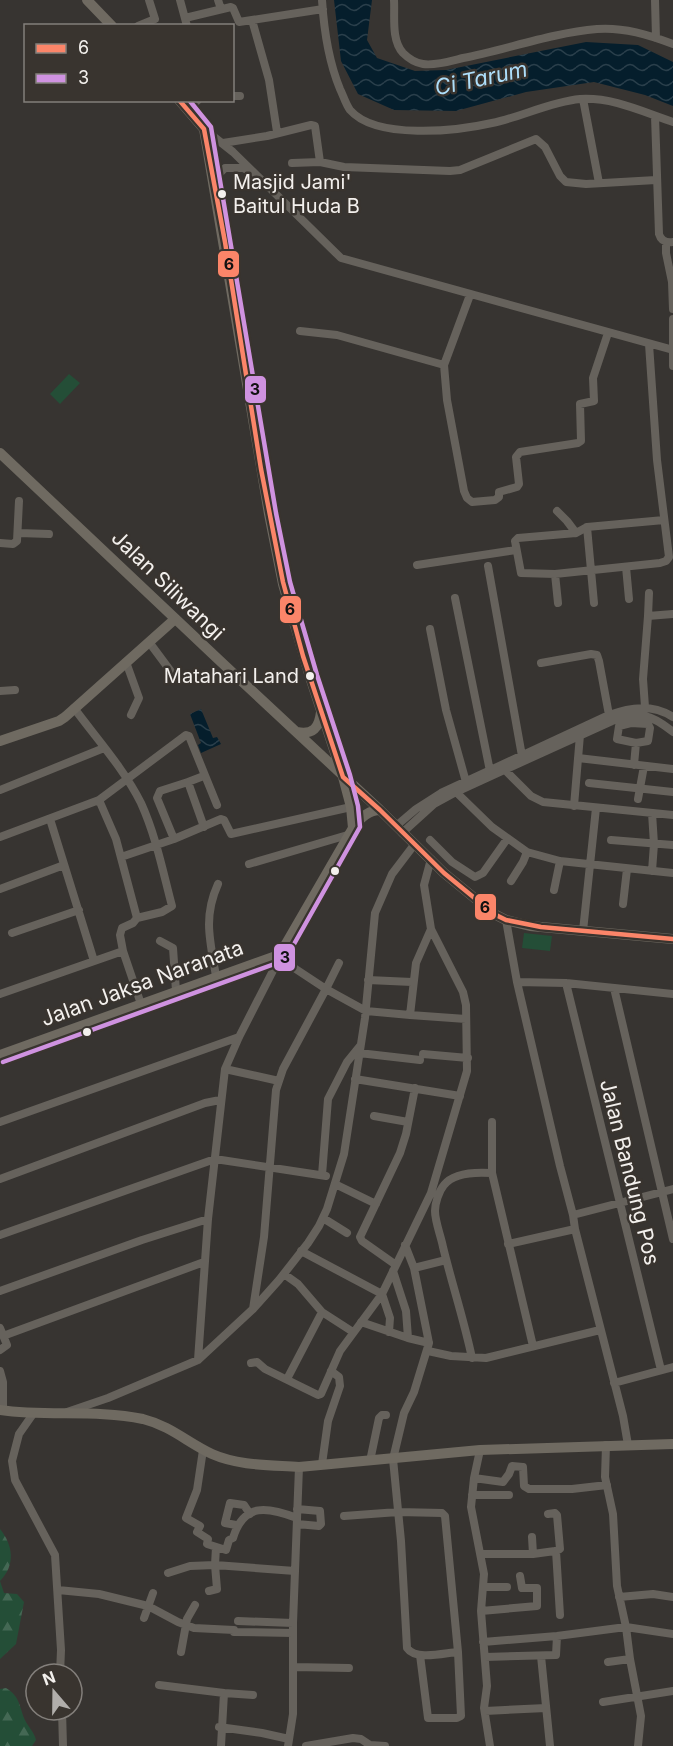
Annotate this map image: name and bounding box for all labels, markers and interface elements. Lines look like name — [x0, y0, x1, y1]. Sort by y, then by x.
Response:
legend — [24, 24, 234, 102]
text: 6 — [78, 37, 89, 58]
water label: Ci Tarum — [432, 55, 530, 101]
text: 3 — [78, 67, 89, 88]
place label: Masjid Jami' Baitul Huda B — [233, 170, 360, 218]
marker: Masjid Jami' Baitul Huda B — [216, 188, 228, 200]
line badge: 6 — [217, 250, 240, 278]
text: 6 — [224, 254, 234, 274]
line badge: 3 — [244, 375, 267, 404]
text: 3 — [250, 379, 260, 399]
street label: Jalan Siliwangi — [106, 525, 230, 645]
line badge: 6 — [279, 595, 302, 624]
text: 6 — [285, 599, 295, 619]
place label: Matahari Land — [164, 664, 299, 688]
marker: Matahari Land — [304, 670, 316, 682]
unlabelled marker — [329, 865, 341, 877]
line badge: 6 — [474, 893, 497, 921]
text: 6 — [480, 897, 490, 917]
street label: Jalan Jaksa Naranata — [37, 935, 247, 1031]
line badge: 3 — [273, 943, 296, 972]
text: 3 — [280, 947, 290, 967]
unlabelled marker — [81, 1026, 93, 1038]
street label: Jalan Bandung Pos — [595, 1077, 665, 1267]
north arrow — [24, 1662, 84, 1722]
text: N — [40, 1666, 58, 1689]

